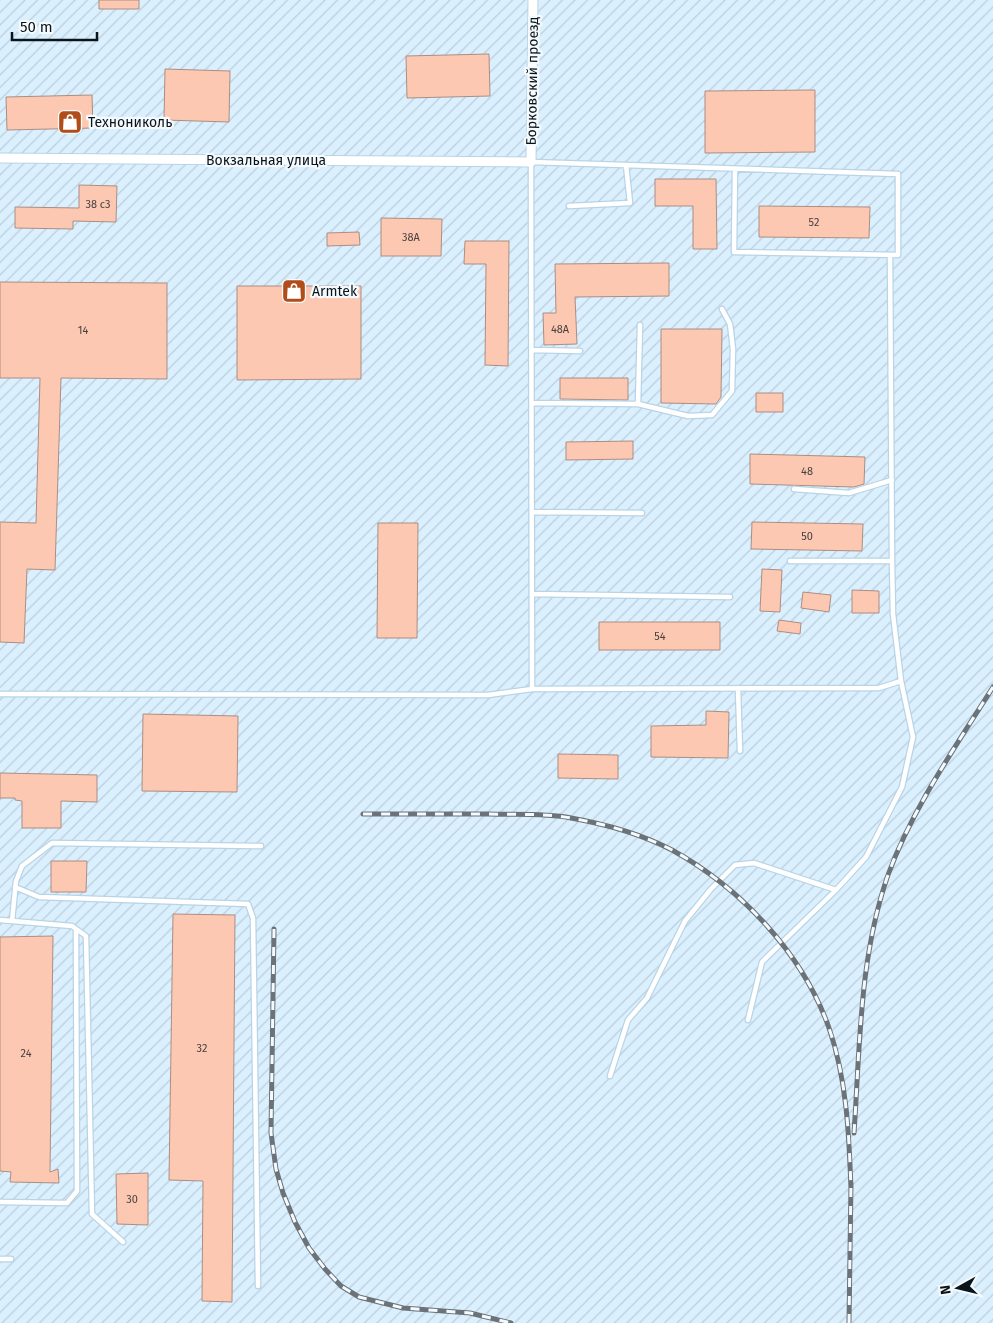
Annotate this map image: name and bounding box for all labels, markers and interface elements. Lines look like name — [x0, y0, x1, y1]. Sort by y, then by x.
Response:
scale bar — [12, 10, 98, 42]
street label: Борковский проезд — [523, 16, 542, 146]
text: 50 m — [20, 18, 53, 36]
shop icon: Технониколь — [57, 109, 83, 135]
place label: Технониколь — [88, 114, 172, 131]
street label: Вокзальная улица — [206, 152, 326, 169]
house number: 38 с3 — [85, 198, 111, 211]
house number: 52 — [809, 216, 819, 229]
house number: 38А — [402, 231, 421, 244]
shop icon: Armtek — [281, 278, 307, 304]
place label: Armtek — [312, 283, 358, 300]
house number: 48А — [551, 323, 570, 336]
house number: 14 — [78, 324, 88, 337]
house number: 48 — [801, 465, 813, 478]
house number: 50 — [801, 530, 813, 543]
house number: 54 — [654, 630, 666, 643]
house number: 32 — [197, 1042, 207, 1055]
house number: 24 — [21, 1047, 32, 1060]
house number: 30 — [126, 1193, 138, 1206]
north arrow — [933, 1263, 983, 1313]
text: N — [937, 1284, 955, 1296]

